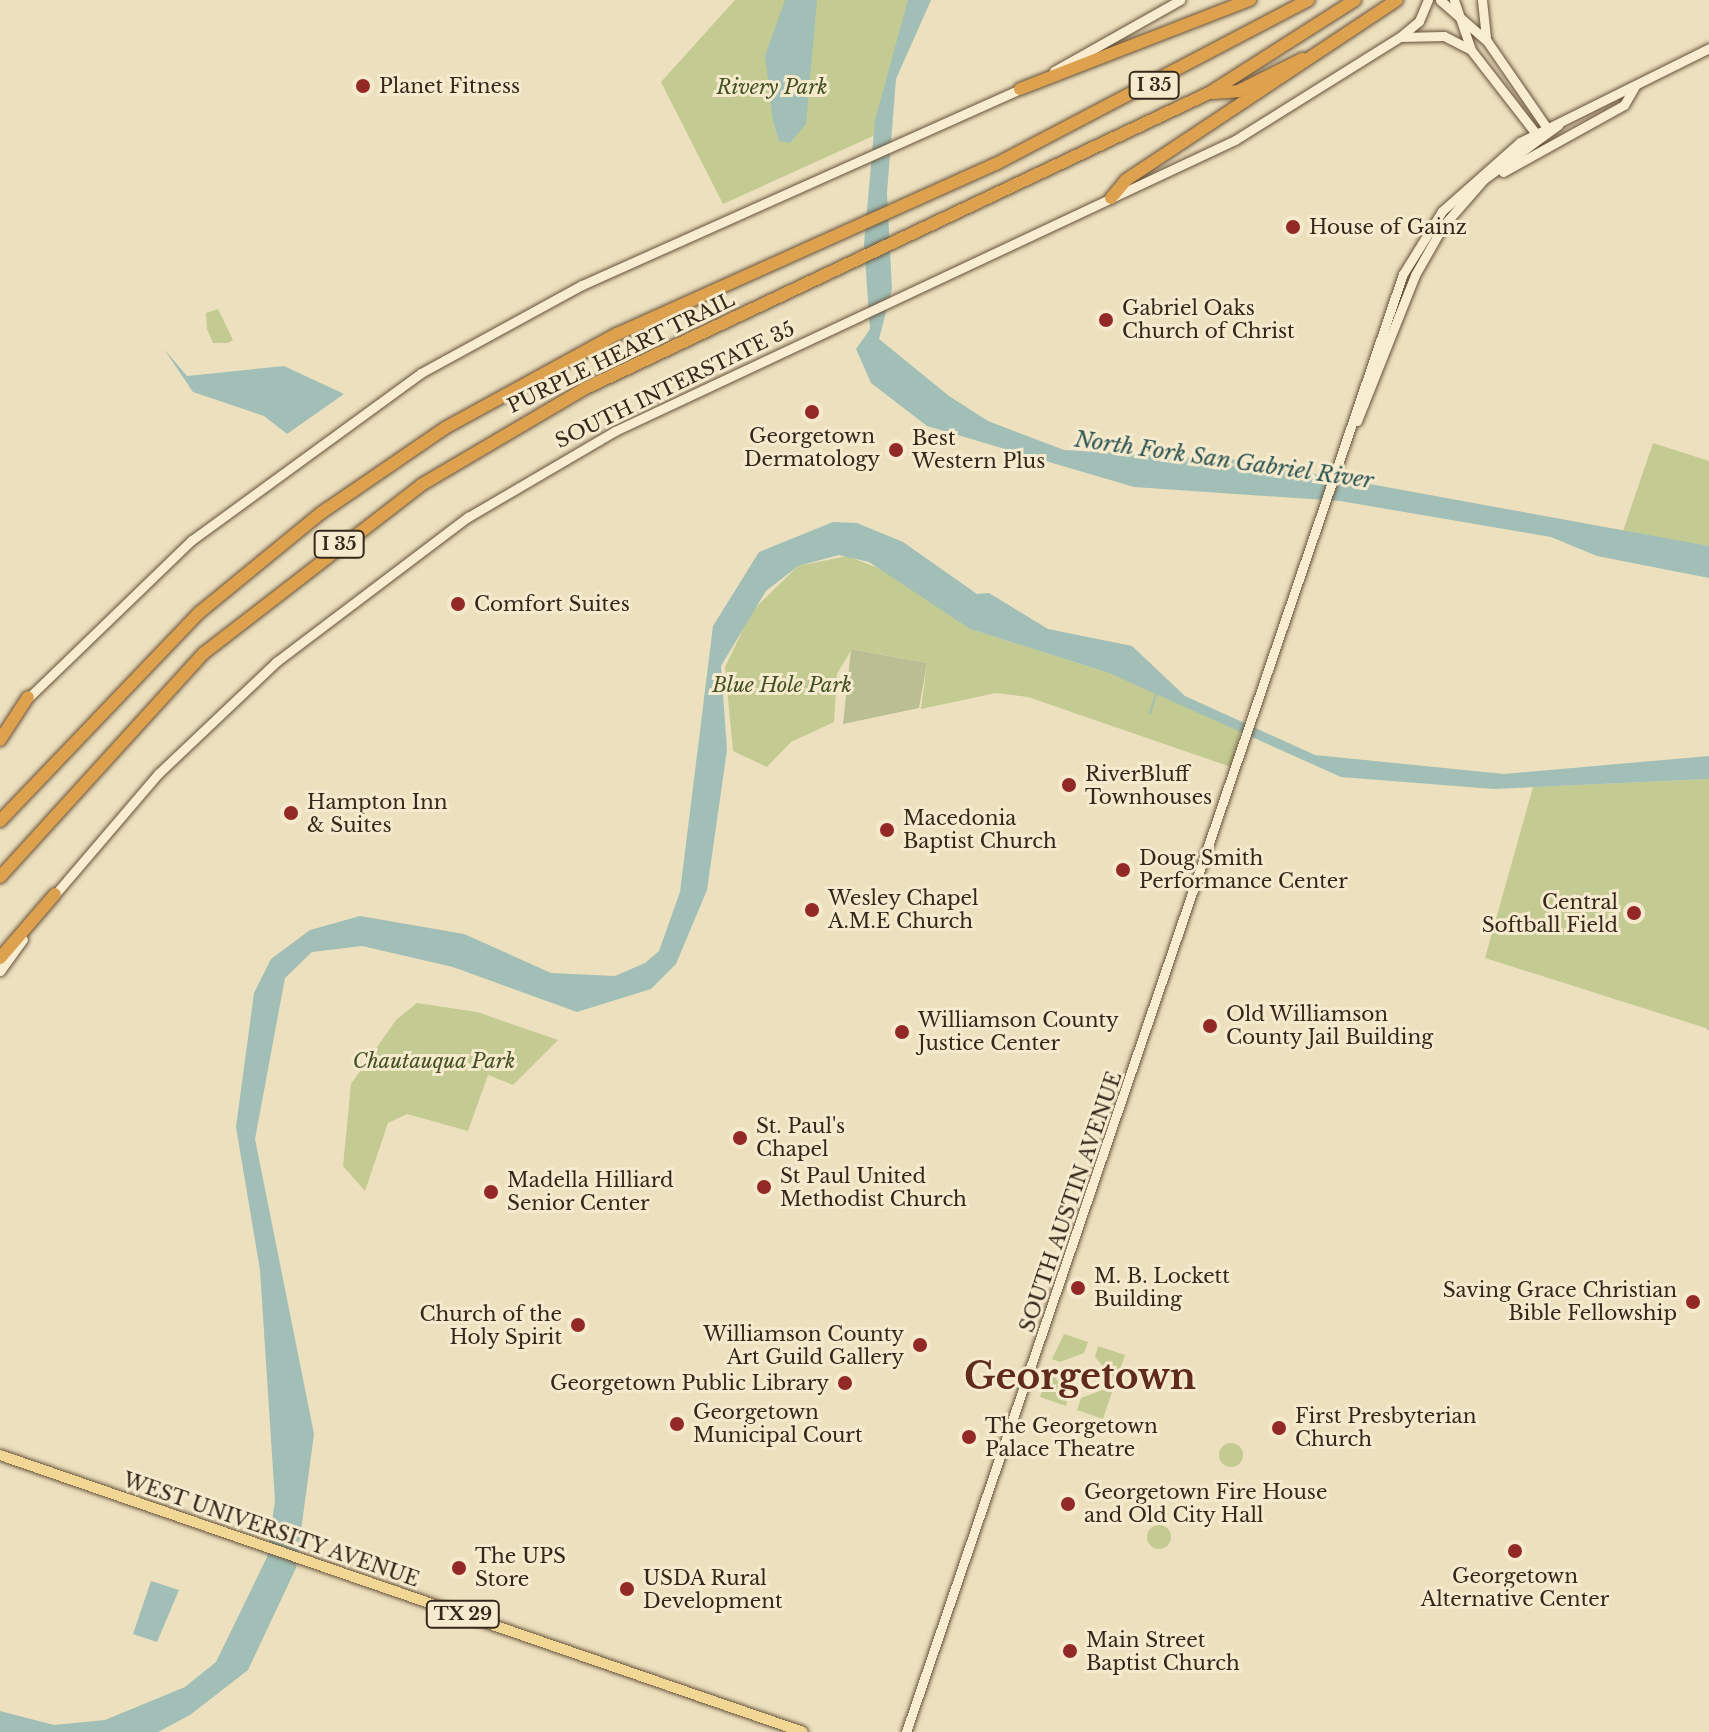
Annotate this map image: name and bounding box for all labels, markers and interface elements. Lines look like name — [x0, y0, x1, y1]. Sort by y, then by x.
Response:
road number: I 35 — [1128, 71, 1180, 99]
place label: Planet Fitness — [379, 74, 520, 98]
park label: Rivery Park — [716, 75, 828, 99]
marker: Planet Fitness — [354, 77, 372, 95]
place label: House of Gainz — [1309, 215, 1467, 239]
marker: House of Gainz — [1284, 218, 1302, 236]
street label: PURPLE HEART TRAIL — [503, 287, 739, 419]
place label: Gabriel Oaks Church of Christ — [1122, 296, 1295, 343]
marker: Gabriel Oaks Church of Christ — [1097, 311, 1115, 329]
street label: SOUTH INTERSTATE 35 — [551, 317, 799, 453]
marker: Georgetown Dermatology — [803, 403, 821, 421]
place label: Georgetown Dermatology — [744, 424, 880, 471]
place label: Best Western Plus — [912, 426, 1045, 473]
water label: North Fork San Gabriel River — [1072, 426, 1376, 494]
marker: Best Western Plus — [887, 441, 905, 459]
road number: I 35 — [313, 530, 365, 558]
place label: Comfort Suites — [474, 592, 630, 616]
marker: Comfort Suites — [449, 595, 467, 613]
park label: Blue Hole Park — [712, 673, 852, 697]
place label: RiverBluff Townhouses — [1085, 762, 1212, 809]
marker: RiverBluff Townhouses — [1060, 776, 1078, 794]
place label: Hampton Inn & Suites — [307, 790, 448, 837]
marker: Hampton Inn & Suites — [282, 804, 300, 822]
place label: Macedonia Baptist Church — [903, 806, 1057, 853]
marker: Macedonia Baptist Church — [878, 821, 896, 839]
place label: Doug Smith Performance Center — [1139, 846, 1348, 893]
marker: Doug Smith Performance Center — [1114, 861, 1132, 879]
place label: Wesley Chapel A.M.E Church — [828, 886, 979, 933]
place label: Central Softball Field — [1482, 890, 1618, 937]
marker: Wesley Chapel A.M.E Church — [803, 901, 821, 919]
marker: Central Softball Field — [1625, 904, 1643, 922]
place label: Old Williamson County Jail Building — [1226, 1002, 1434, 1049]
place label: Williamson County Justice Center — [918, 1008, 1119, 1055]
marker: Old Williamson County Jail Building — [1201, 1017, 1219, 1035]
marker: Williamson County Justice Center — [893, 1023, 911, 1041]
park label: Chautauqua Park — [353, 1049, 515, 1073]
street label: SOUTH AUSTIN AVENUE — [1015, 1068, 1127, 1336]
place label: St. Paul's Chapel — [756, 1114, 845, 1161]
marker: St. Paul's Chapel — [731, 1129, 749, 1147]
place label: St Paul United Methodist Church — [780, 1164, 967, 1211]
place label: Madella Hilliard Senior Center — [507, 1168, 674, 1215]
marker: St Paul United Methodist Church — [755, 1178, 773, 1196]
marker: Madella Hilliard Senior Center — [482, 1183, 500, 1201]
place label: M. B. Lockett Building — [1094, 1264, 1230, 1311]
place label: Saving Grace Christian Bible Fellowship — [1442, 1278, 1677, 1325]
marker: M. B. Lockett Building — [1069, 1279, 1087, 1297]
marker: Saving Grace Christian Bible Fellowship — [1684, 1293, 1702, 1311]
place label: Church of the Holy Spirit — [419, 1302, 562, 1349]
marker: Church of the Holy Spirit — [569, 1316, 587, 1334]
place label: Williamson County Art Guild Gallery — [703, 1322, 904, 1369]
marker: Williamson County Art Guild Gallery — [911, 1336, 929, 1354]
district label: Georgetown — [964, 1355, 1196, 1399]
place label: Georgetown Public Library — [550, 1371, 829, 1395]
marker: Georgetown Public Library — [836, 1374, 854, 1392]
place label: Georgetown Municipal Court — [693, 1400, 862, 1447]
place label: First Presbyterian Church — [1295, 1404, 1476, 1451]
place label: The Georgetown Palace Theatre — [985, 1414, 1158, 1461]
marker: Georgetown Municipal Court — [668, 1415, 686, 1433]
marker: First Presbyterian Church — [1270, 1419, 1288, 1437]
marker: The Georgetown Palace Theatre — [960, 1428, 978, 1446]
street label: WEST UNIVERSITY AVENUE — [119, 1468, 423, 1592]
place label: Georgetown Fire House and Old City Hall — [1084, 1480, 1327, 1527]
marker: Georgetown Fire House and Old City Hall — [1059, 1495, 1077, 1513]
marker: Georgetown Alternative Center — [1506, 1542, 1524, 1560]
place label: The UPS Store — [475, 1544, 566, 1591]
marker: The UPS Store — [450, 1559, 468, 1577]
place label: Georgetown Alternative Center — [1421, 1564, 1609, 1611]
place label: USDA Rural Development — [643, 1566, 783, 1613]
marker: USDA Rural Development — [618, 1580, 636, 1598]
road number: TX 29 — [425, 1600, 501, 1628]
place label: Main Street Baptist Church — [1086, 1628, 1240, 1675]
marker: Main Street Baptist Church — [1061, 1642, 1079, 1660]

